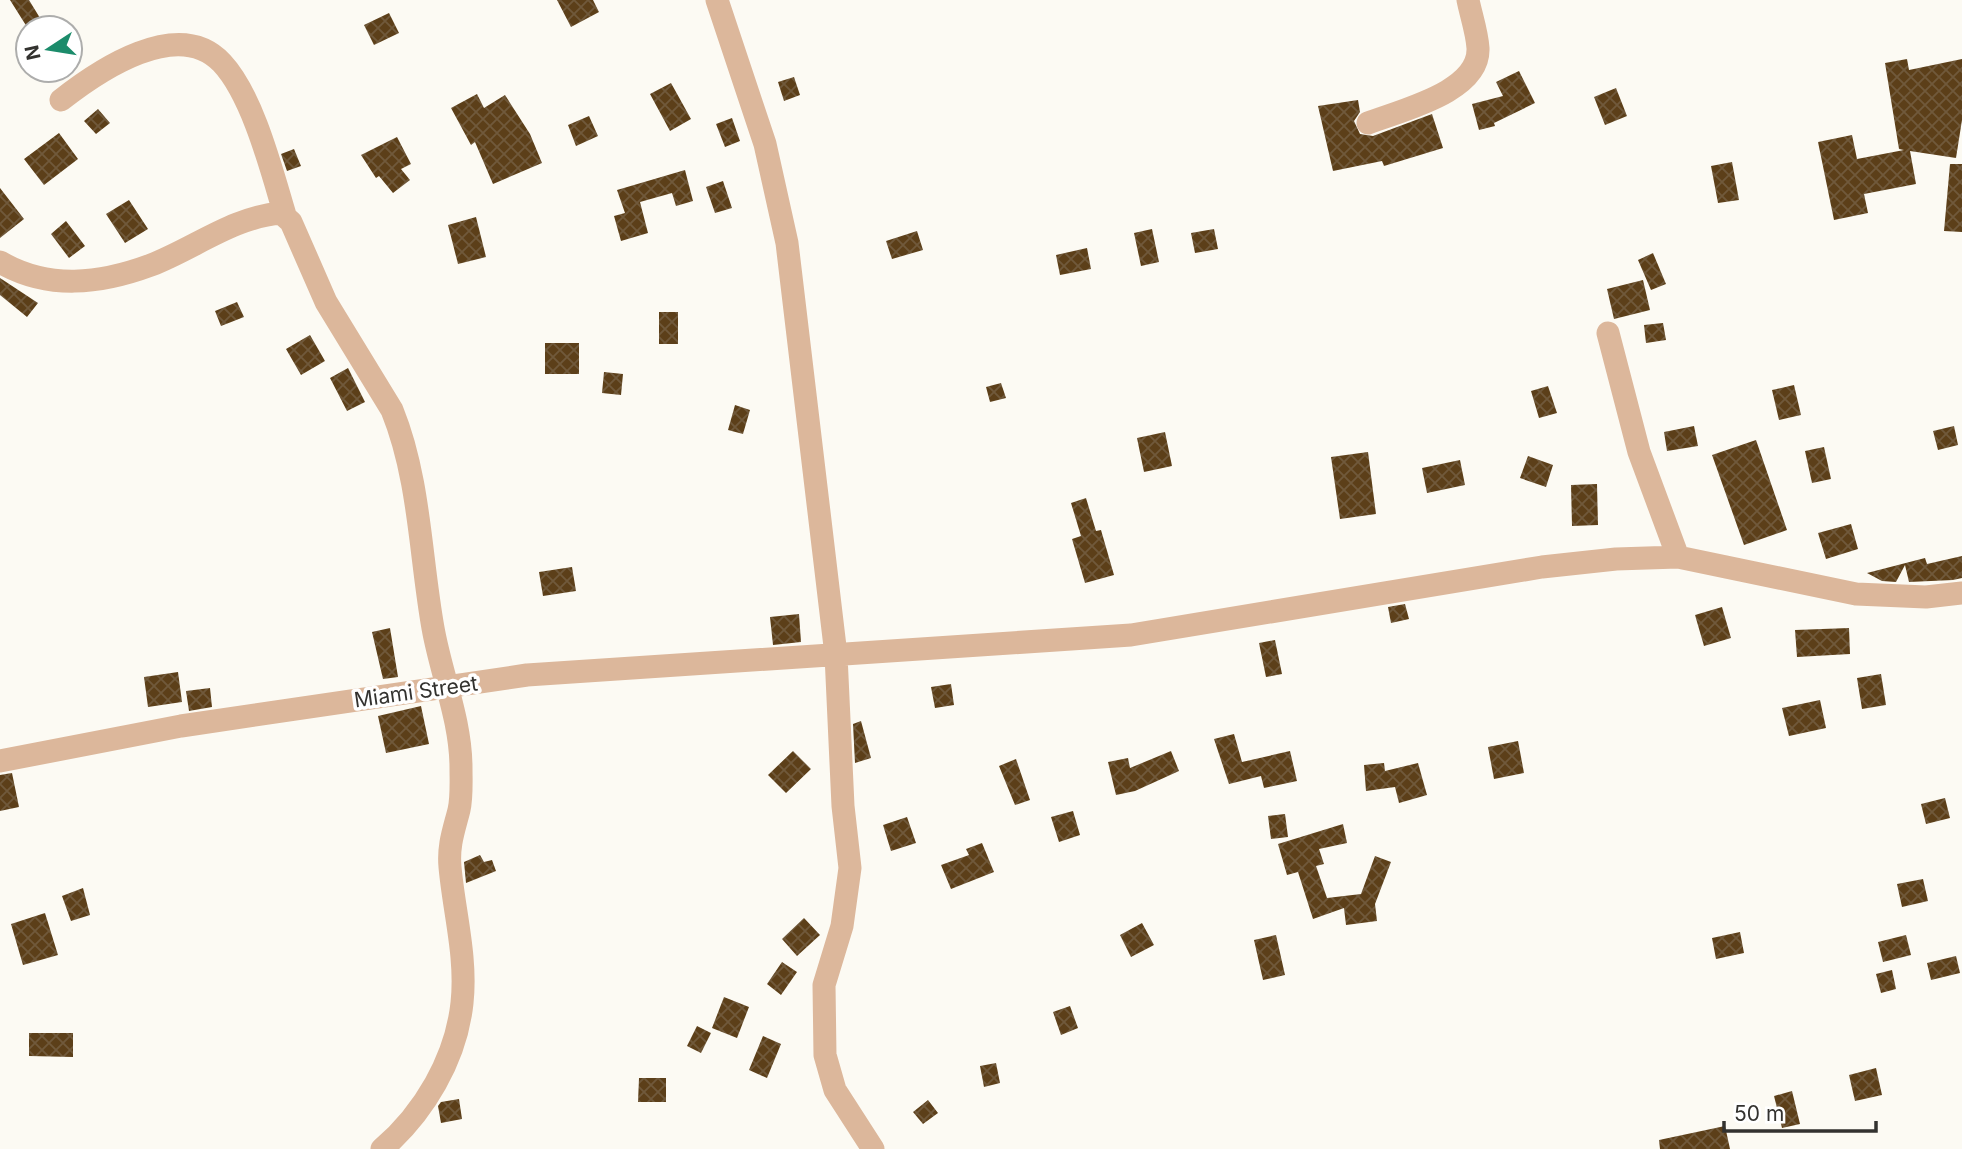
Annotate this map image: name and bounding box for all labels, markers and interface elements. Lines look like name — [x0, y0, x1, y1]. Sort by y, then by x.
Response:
north arrow — [14, 14, 84, 84]
text: N — [20, 43, 46, 62]
street label: Miami Street — [353, 670, 479, 713]
scale bar — [1724, 1090, 1876, 1134]
text: 50 m — [1734, 1101, 1784, 1126]

